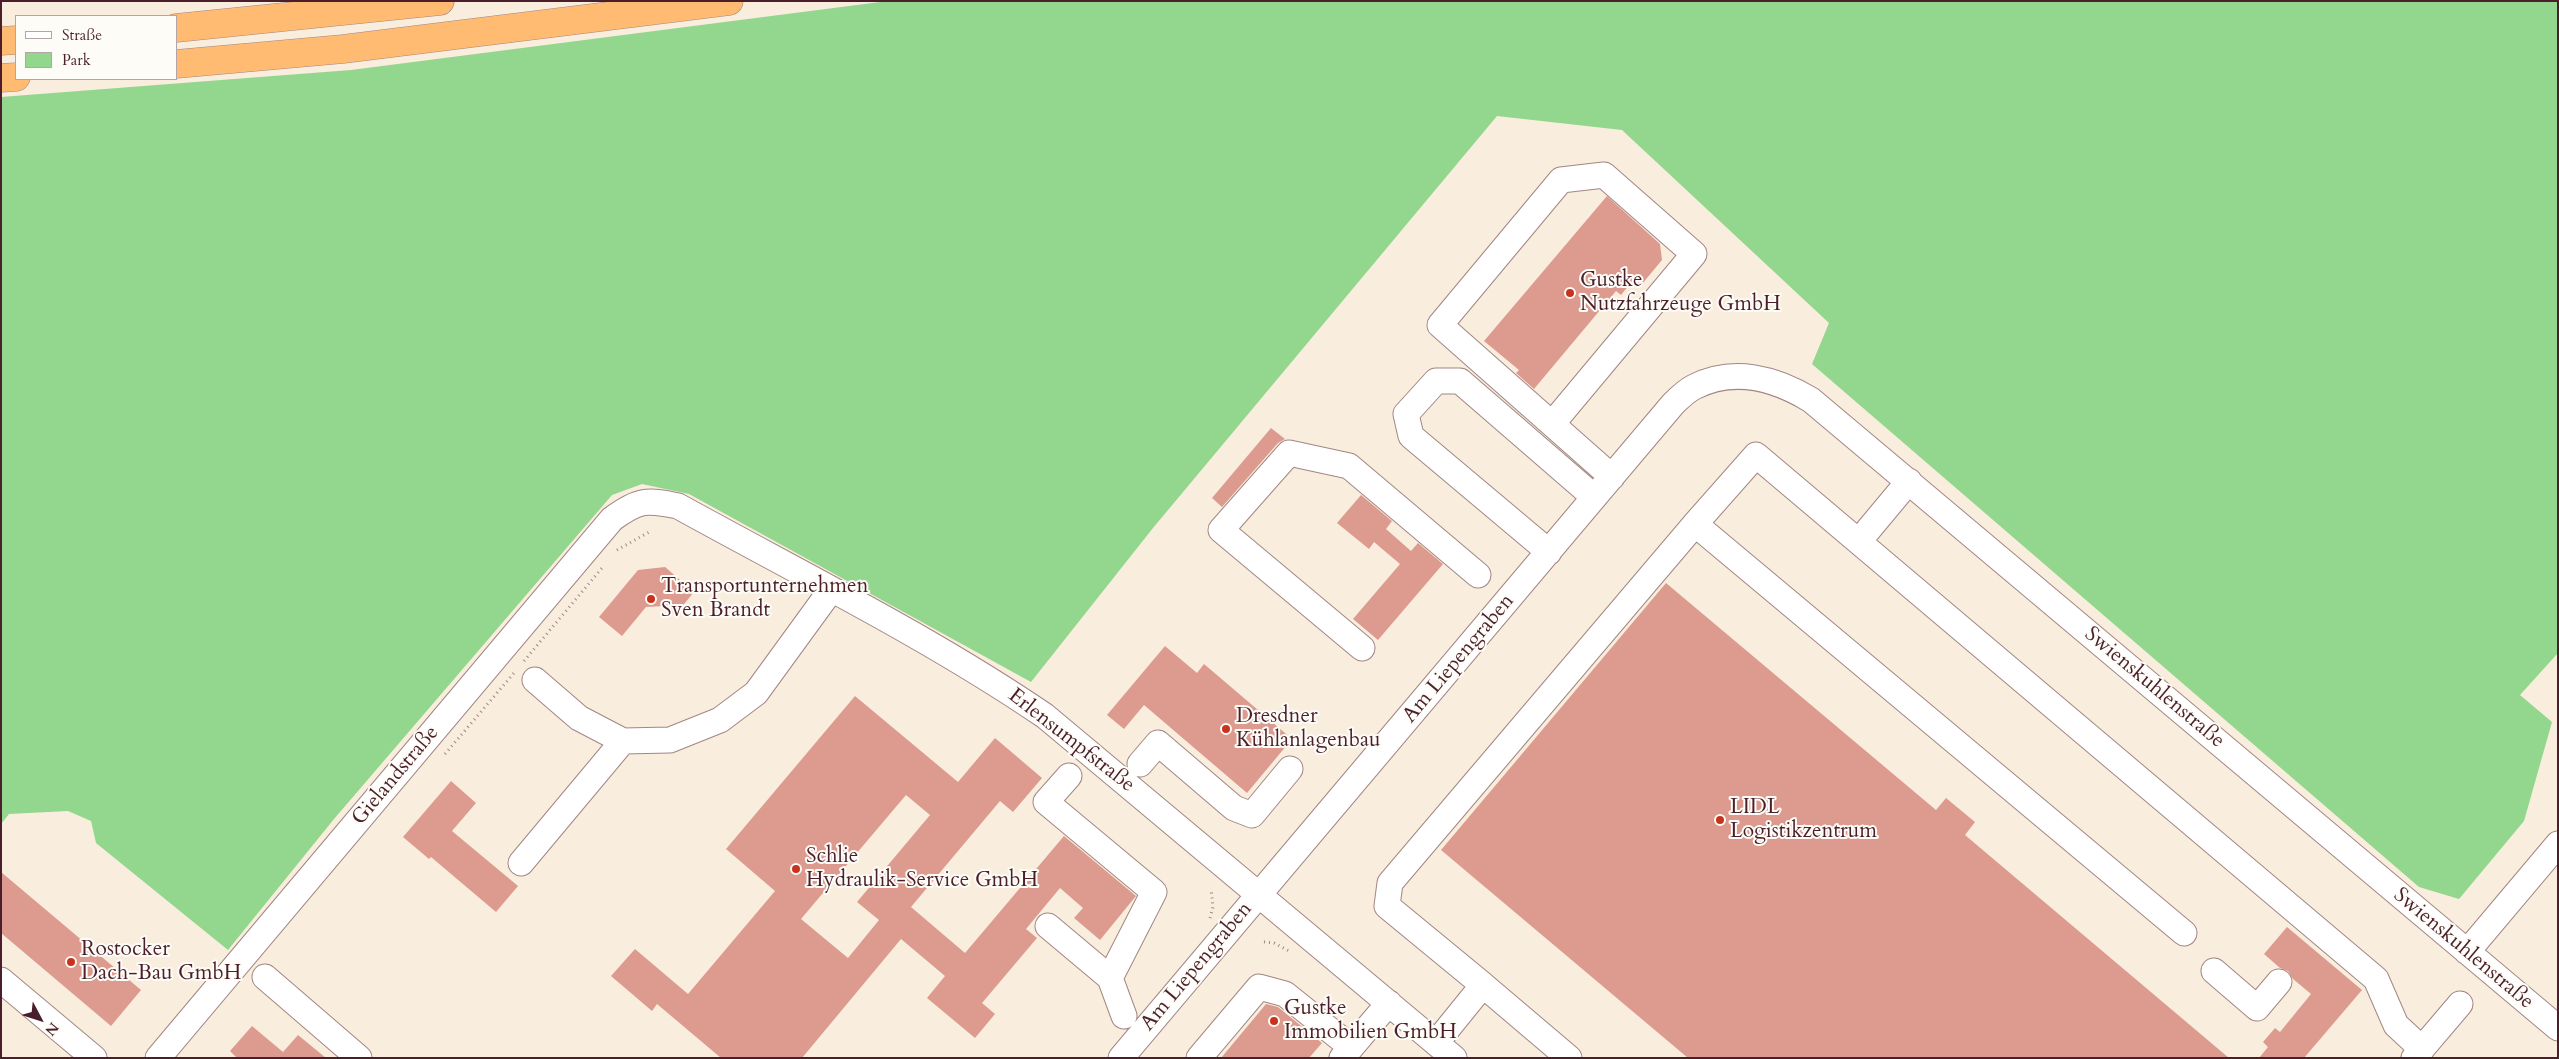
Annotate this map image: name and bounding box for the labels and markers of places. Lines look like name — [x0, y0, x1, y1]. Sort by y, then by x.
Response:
place label: Gustke Nutzfahrzeuge GmbH — [1580, 268, 1781, 318]
marker: Gustke Nutzfahrzeuge GmbH — [1564, 287, 1576, 299]
place label: Transportunternehmen Sven Brandt — [661, 574, 868, 624]
marker: Transportunternehmen Sven Brandt — [645, 593, 657, 605]
place label: Dresdner Kühlanlagenbau — [1236, 704, 1381, 754]
marker: Dresdner Kühlanlagenbau — [1220, 723, 1232, 735]
place label: LIDL Logistikzentrum — [1730, 795, 1877, 845]
marker: LIDL Logistikzentrum — [1714, 814, 1726, 826]
place label: Schlie Hydraulik-Service GmbH — [806, 844, 1038, 894]
marker: Schlie Hydraulik-Service GmbH — [790, 863, 802, 875]
place label: Rostocker Dach-Bau GmbH — [81, 937, 241, 987]
marker: Rostocker Dach-Bau GmbH — [65, 956, 77, 968]
place label: Gustke Immobilien GmbH — [1284, 996, 1457, 1046]
marker: Gustke Immobilien GmbH — [1268, 1015, 1280, 1027]

